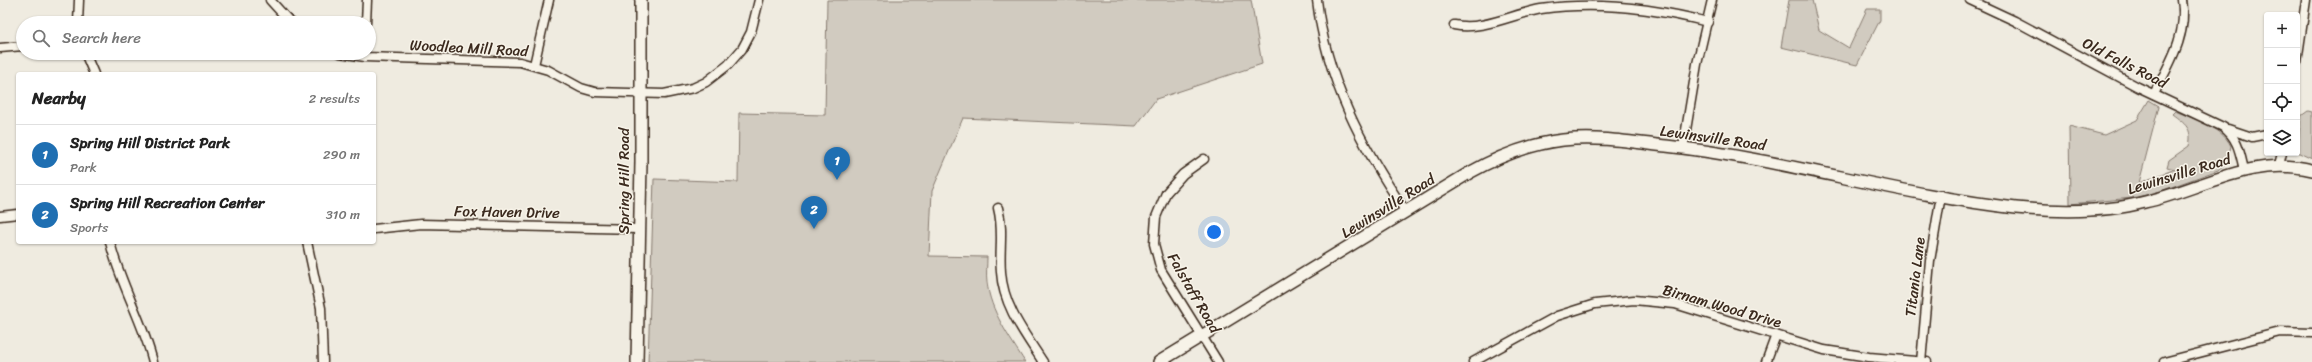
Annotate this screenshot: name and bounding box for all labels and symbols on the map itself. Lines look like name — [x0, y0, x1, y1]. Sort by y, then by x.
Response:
street label: Old Falls Road — [2078, 30, 2173, 96]
street label: Woodlea Mill Road — [409, 32, 530, 64]
street label: Lewinsville Road — [1658, 118, 1769, 158]
street label: Spring Hill Road — [611, 127, 637, 234]
street label: Lewinsville Road — [2124, 146, 2235, 202]
pin: 1 — [824, 147, 850, 180]
street label: Lewinsville Road — [1336, 166, 1441, 245]
pin: 2 — [801, 196, 827, 229]
street label: Fox Haven Drive — [454, 198, 560, 226]
your location — [1204, 222, 1224, 242]
street label: Titania Lane — [1897, 236, 1933, 318]
street label: Falstaff Road — [1160, 248, 1228, 339]
street label: Birnam Wood Drive — [1659, 277, 1785, 335]

